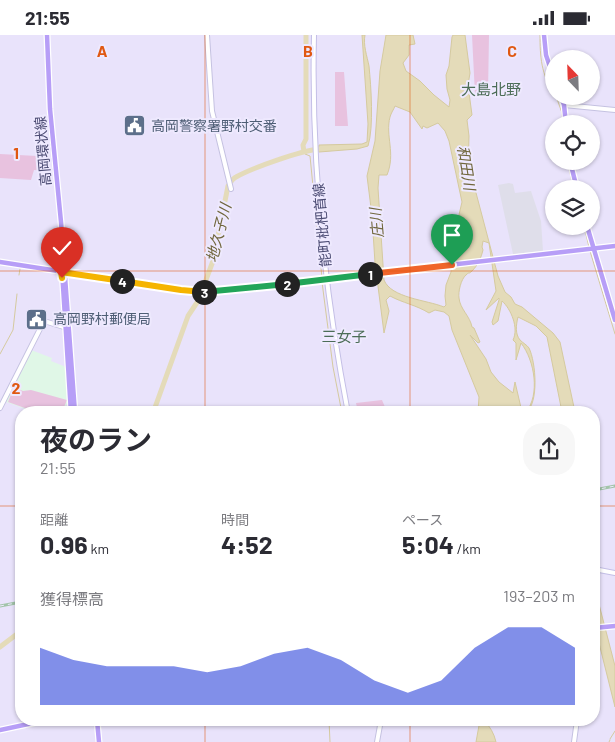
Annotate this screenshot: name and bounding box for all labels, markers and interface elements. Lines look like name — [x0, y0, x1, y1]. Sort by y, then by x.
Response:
text: 21:55 — [25, 6, 70, 29]
text: A — [97, 41, 108, 60]
text: B — [303, 41, 313, 60]
text: C — [507, 41, 517, 60]
north arrow — [545, 50, 600, 105]
map controls — [545, 50, 600, 235]
district label: 大島北野 — [461, 80, 521, 98]
public building icon: 高岡警察署野村交番 — [123, 114, 147, 138]
street label: 高岡環状線 — [31, 115, 54, 187]
button: locate — [545, 115, 600, 170]
place label: 高岡警察署野村交番 — [151, 117, 277, 134]
text: 1 — [13, 143, 19, 162]
water label: 和田川 — [455, 144, 480, 193]
button: layers — [545, 180, 600, 235]
street label: 能町枇杷首線 — [309, 182, 334, 268]
water label: 地久子川 — [202, 200, 235, 264]
water label: 庄川 — [366, 205, 386, 239]
pin — [431, 214, 473, 265]
icon: arrive — [438, 221, 466, 249]
pin — [41, 227, 83, 278]
icon: check — [48, 234, 76, 262]
pin: 1 — [358, 261, 382, 287]
text: 1 — [368, 266, 373, 283]
pin: 4 — [110, 269, 134, 293]
pin: 2 — [274, 271, 300, 297]
text: 4 — [118, 273, 127, 290]
text: 2 — [284, 276, 291, 293]
pin: 3 — [192, 279, 216, 305]
text: 3 — [201, 284, 208, 301]
public building icon: 高岡野村郵便局 — [25, 307, 49, 331]
place label: 高岡野村郵便局 — [53, 310, 151, 327]
district label: 三女子 — [321, 327, 367, 345]
text: 2 — [12, 378, 21, 397]
text: 夜のラン — [40, 422, 152, 456]
button: share — [523, 423, 575, 475]
text: 21:55 — [40, 458, 76, 477]
text: 距離 — [40, 511, 68, 528]
text: 時間 — [221, 511, 249, 528]
text: ペース — [402, 511, 443, 528]
text: 0.96 — [40, 529, 88, 559]
text: 4:52 — [221, 529, 273, 559]
text: 5:04 — [402, 529, 454, 559]
text: km — [88, 540, 109, 557]
text: /km — [454, 540, 481, 557]
text: 193–203 m — [503, 586, 575, 605]
text: 獲得標高 — [40, 589, 104, 608]

